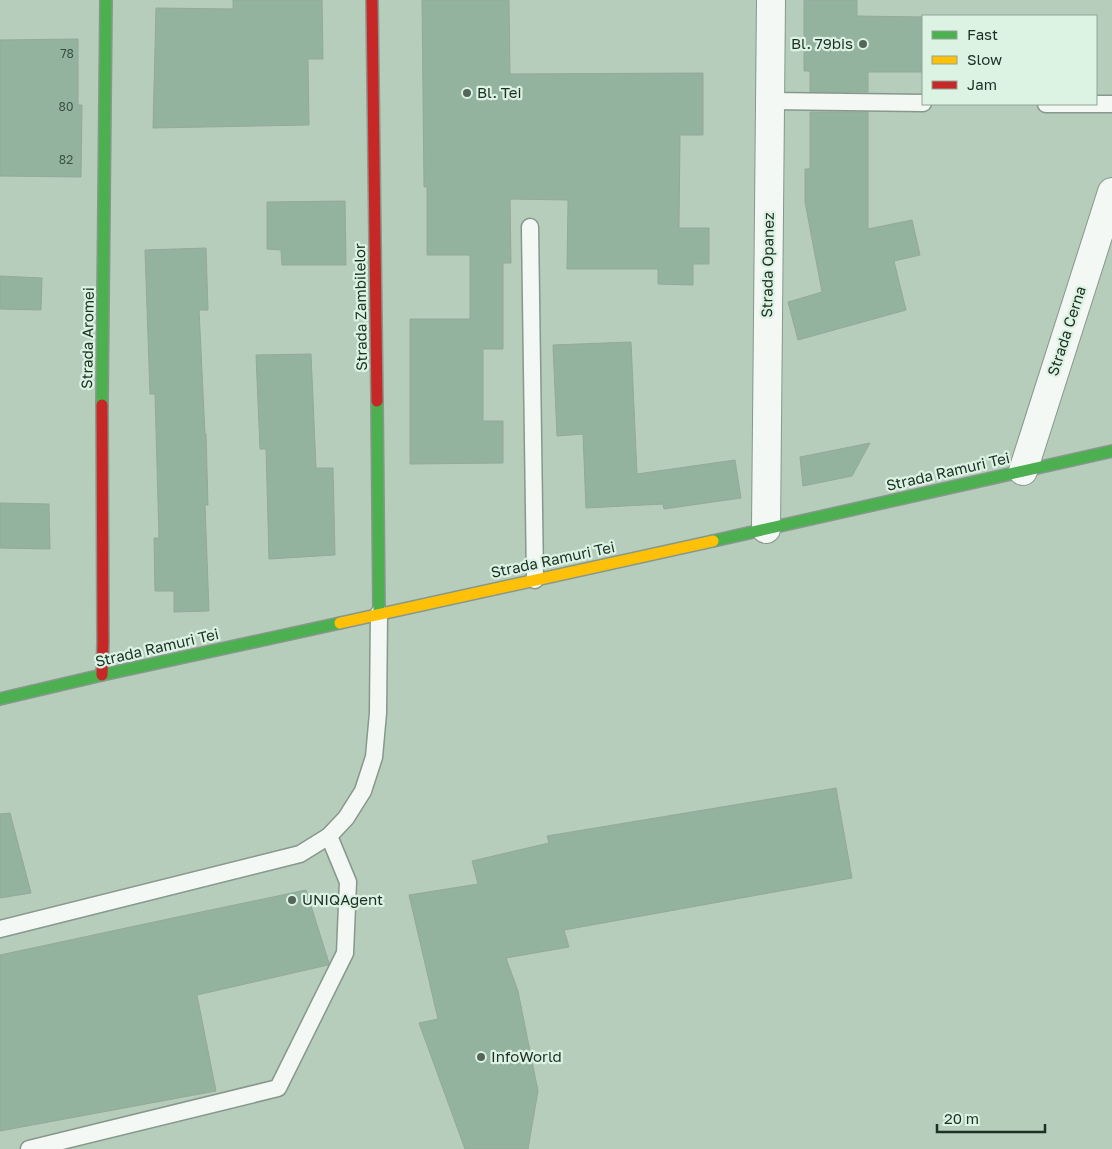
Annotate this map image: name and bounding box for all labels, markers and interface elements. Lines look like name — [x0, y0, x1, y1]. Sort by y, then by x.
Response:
legend — [922, 15, 1097, 105]
text: Fast — [967, 25, 998, 43]
place label: Bl. 79bis — [791, 34, 853, 52]
marker: Bl. 79bis — [857, 38, 869, 50]
house number: 78 — [60, 46, 74, 61]
text: Slow — [967, 50, 1002, 68]
text: Jam — [967, 75, 997, 93]
place label: Bl. Tei — [477, 83, 522, 101]
marker: Bl. Tei — [461, 87, 473, 99]
house number: 80 — [59, 99, 73, 114]
house number: 82 — [59, 152, 73, 167]
street label: Strada Opanez — [757, 212, 777, 318]
street label: Strada Zambilelor — [350, 243, 370, 371]
street label: Strada Cerna — [1043, 283, 1089, 378]
street label: Strada Aromei — [77, 287, 97, 389]
street label: Strada Ramuri Tei — [884, 448, 1011, 494]
street label: Strada Ramuri Tei — [489, 537, 616, 581]
street label: Strada Ramuri Tei — [93, 624, 220, 670]
place label: UNIQAgent — [302, 890, 383, 908]
marker: UNIQAgent — [286, 894, 298, 906]
place label: InfoWorld — [491, 1047, 562, 1065]
marker: InfoWorld — [475, 1051, 487, 1063]
scale bar — [937, 1102, 1044, 1134]
text: 20 m — [944, 1109, 979, 1127]

